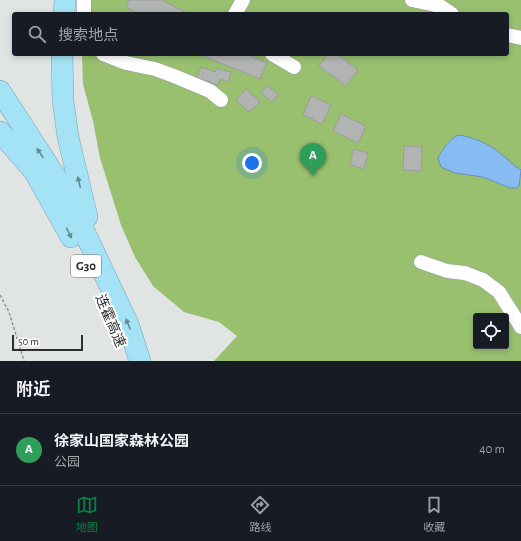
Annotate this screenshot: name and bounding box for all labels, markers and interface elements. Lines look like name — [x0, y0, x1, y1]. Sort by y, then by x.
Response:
search box — [12, 12, 509, 56]
icon: search — [26, 23, 48, 45]
text: 搜索地点 — [58, 28, 118, 43]
pin: A — [300, 143, 326, 176]
one-way arrow — [36, 147, 44, 158]
your location — [242, 153, 262, 173]
one-way arrow — [76, 176, 82, 188]
one-way arrow — [66, 227, 72, 239]
road number: G30 — [71, 255, 101, 277]
street label: 连霍高速 — [93, 292, 128, 350]
map controls — [473, 313, 509, 349]
button: locate — [473, 313, 509, 349]
one-way arrow — [124, 318, 130, 330]
scale bar — [12, 333, 83, 352]
text: 50 m — [18, 336, 39, 347]
text: 附近 — [16, 381, 50, 398]
text: 徐家山国家森林公园 — [54, 434, 189, 449]
text: A — [25, 443, 33, 456]
text: 40 m — [479, 443, 505, 456]
text: 公园 — [54, 456, 80, 469]
tab: 地图 — [76, 494, 98, 534]
tab: 路线 — [249, 494, 271, 534]
tab: 收藏 — [423, 494, 445, 534]

